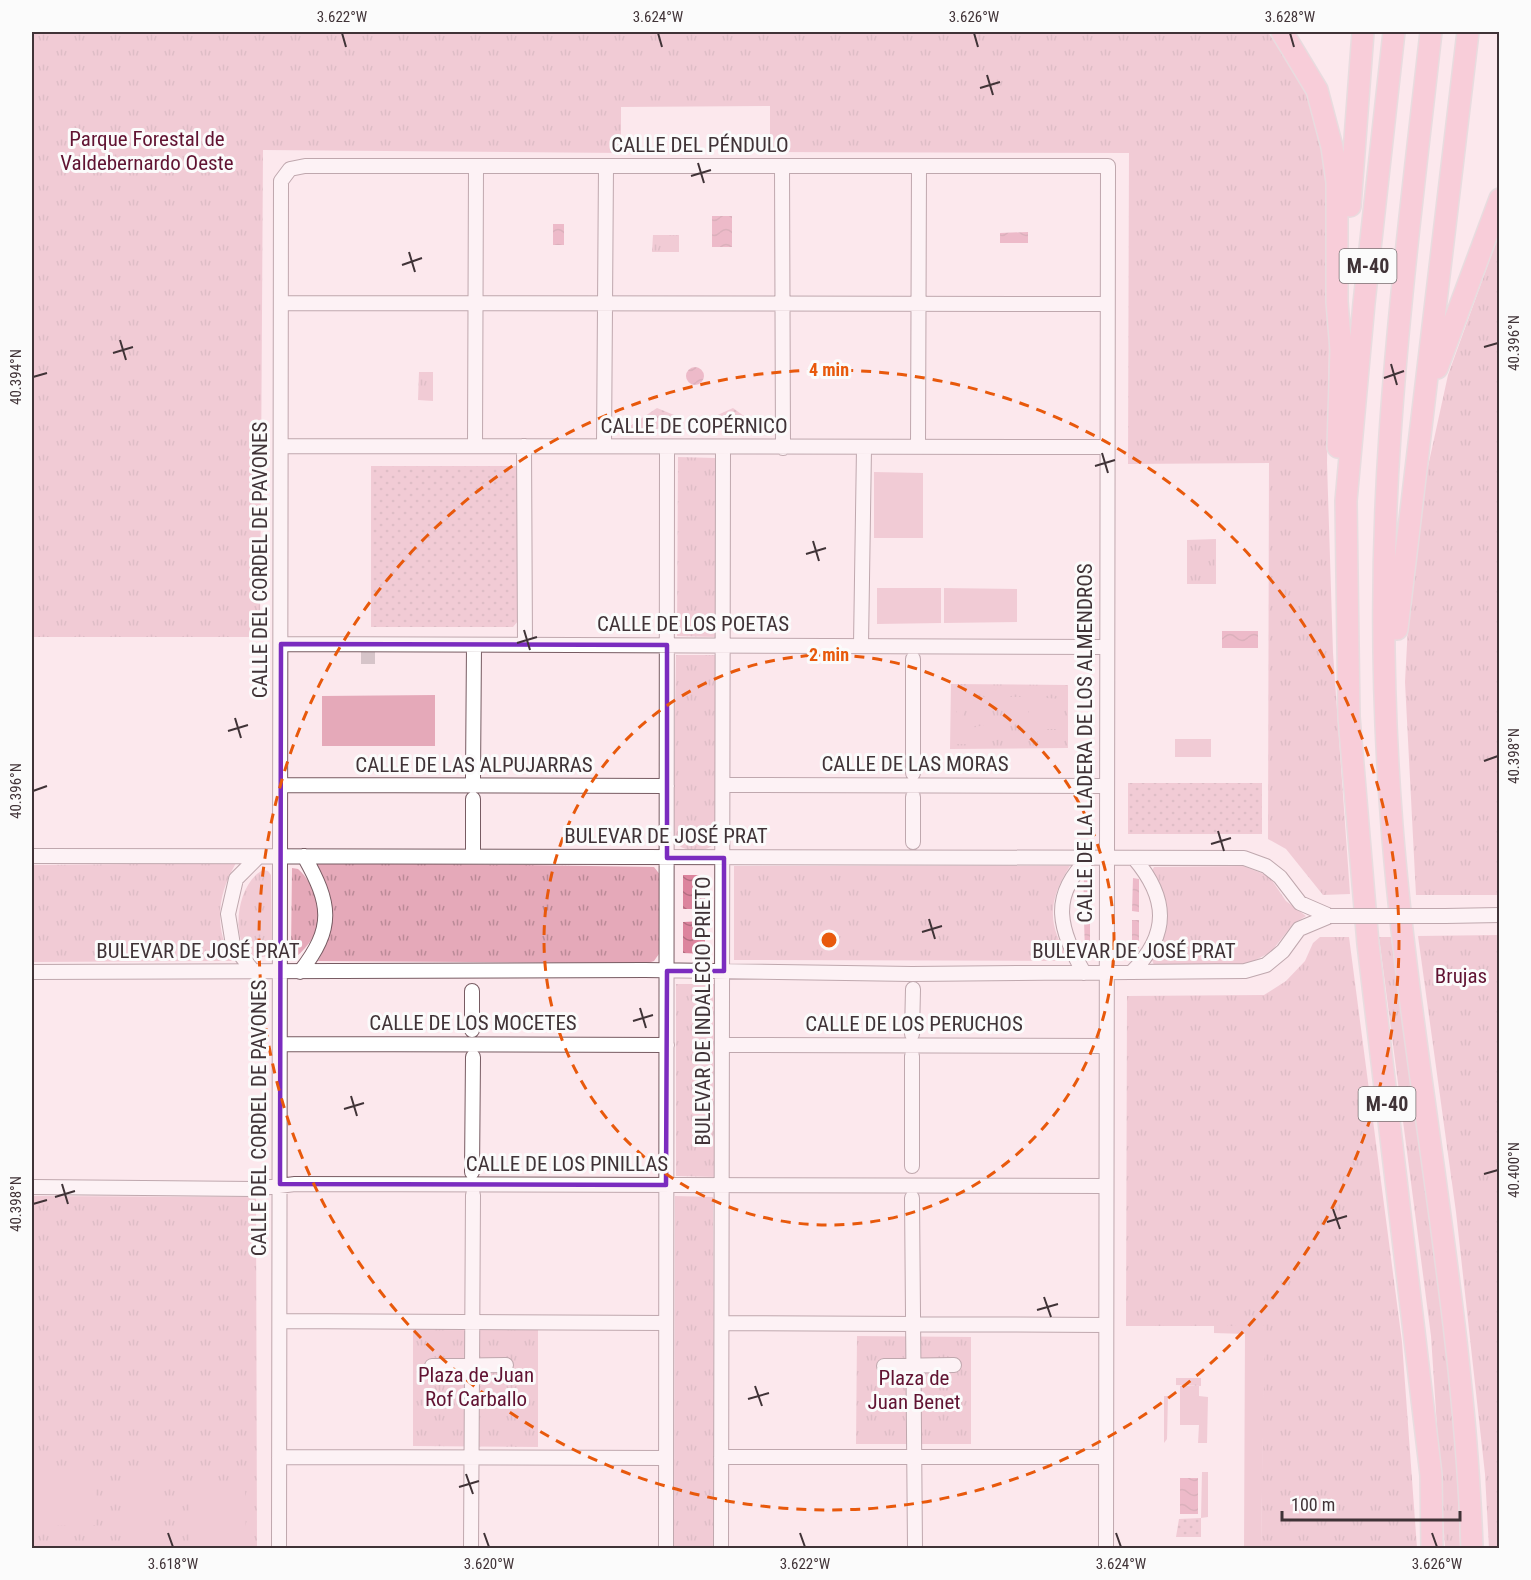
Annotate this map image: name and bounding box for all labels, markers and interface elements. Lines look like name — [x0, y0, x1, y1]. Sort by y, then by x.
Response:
text: 3.622°W — [317, 8, 368, 26]
text: 3.624°W — [633, 8, 684, 26]
text: 3.626°W — [949, 8, 1000, 26]
text: 3.628°W — [1265, 8, 1316, 26]
park label: Parque Forestal de Valdebernardo Oeste — [60, 127, 234, 175]
street label: CALLE DEL PÉNDULO — [611, 133, 789, 157]
road number: M-40 — [1340, 249, 1396, 283]
text: 40.396°N — [1505, 315, 1523, 371]
text: 40.394°N — [7, 349, 25, 405]
text: 4 min — [809, 359, 849, 380]
street label: CALLE DE COPÉRNICO — [600, 414, 788, 438]
street label: CALLE DEL CORDEL DE PAVONES — [248, 422, 272, 698]
street label: CALLE DE LA LADERA DE LOS ALMENDROS — [1073, 563, 1097, 923]
street label: CALLE DE LOS POETAS — [597, 612, 789, 636]
text: 2 min — [809, 644, 849, 665]
text: 40.398°N — [1505, 728, 1523, 784]
street label: CALLE DE LAS MORAS — [821, 752, 1009, 776]
street label: CALLE DE LAS ALPUJARRAS — [355, 753, 593, 777]
text: 40.396°N — [7, 763, 25, 819]
street label: BULEVAR DE JOSÉ PRAT — [564, 824, 768, 848]
street label: BULEVAR DE INDALECIO PRIETO — [691, 876, 715, 1146]
centre of rings — [819, 930, 839, 950]
street label: BULEVAR DE JOSÉ PRAT — [96, 939, 300, 963]
street label: BULEVAR DE JOSÉ PRAT — [1032, 939, 1236, 963]
park label: Brujas — [1435, 964, 1487, 988]
street label: CALLE DEL CORDEL DE PAVONES — [247, 980, 271, 1256]
street label: CALLE DE LOS MOCETES — [369, 1011, 577, 1035]
street label: CALLE DE LOS PERUCHOS — [805, 1012, 1023, 1036]
road number: M-40 — [1358, 1087, 1416, 1121]
text: 40.400°N — [1505, 1142, 1523, 1198]
street label: CALLE DE LOS PINILLAS — [466, 1152, 668, 1176]
text: 40.398°N — [7, 1176, 25, 1232]
park label: Plaza de Juan Rof Carballo — [418, 1363, 534, 1411]
park label: Plaza de Juan Benet — [868, 1366, 960, 1414]
scale bar — [1282, 1484, 1460, 1522]
text: 100 m — [1291, 1494, 1335, 1515]
text: 3.618°W — [148, 1555, 199, 1573]
text: 3.620°W — [464, 1555, 515, 1573]
text: 3.622°W — [780, 1555, 831, 1573]
text: 3.624°W — [1096, 1555, 1147, 1573]
text: 3.626°W — [1412, 1555, 1463, 1573]

